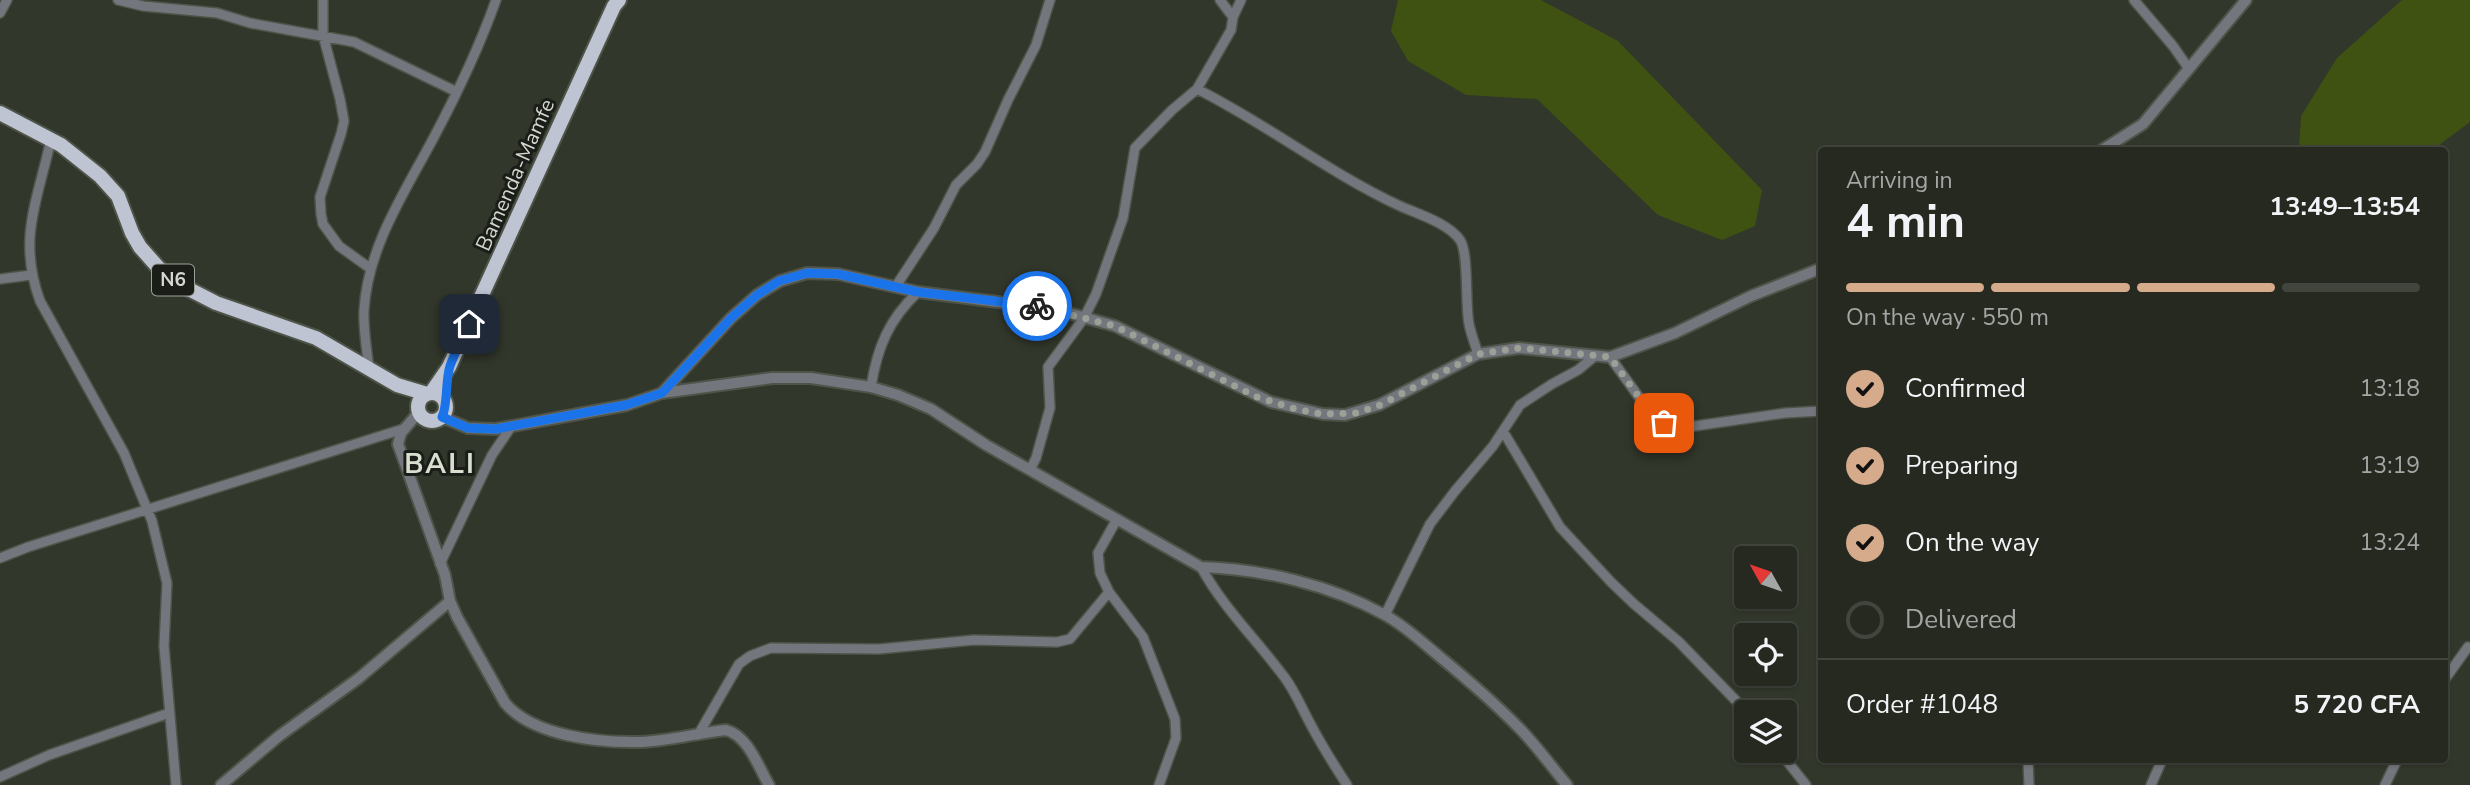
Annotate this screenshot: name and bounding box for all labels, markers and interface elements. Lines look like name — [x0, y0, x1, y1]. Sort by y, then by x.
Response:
street label: Bamenda-Mamfe — [469, 95, 561, 255]
text: Arriving in — [1846, 165, 1953, 196]
text: 13:49–13:54 — [2269, 189, 2420, 224]
text: 4 min — [1846, 190, 1965, 253]
road number: N6 — [152, 264, 194, 296]
courier — [1002, 271, 1072, 341]
icon: bike — [1018, 287, 1056, 325]
pin — [439, 294, 499, 354]
text: On the way · 550 m — [1846, 302, 2049, 333]
icon: home — [450, 305, 488, 343]
icon: check — [1846, 370, 1884, 408]
text: Confirmed — [1905, 371, 2026, 406]
text: 13:18 — [2360, 373, 2420, 404]
pin — [1634, 393, 1694, 453]
icon: bag — [1645, 404, 1683, 442]
district label: BALI — [404, 445, 476, 483]
icon: check — [1846, 447, 1884, 485]
text: Preparing — [1905, 448, 2018, 483]
text: 13:19 — [2360, 450, 2420, 481]
icon: check — [1846, 524, 1884, 562]
text: On the way — [1905, 525, 2039, 560]
text: 13:24 — [2360, 527, 2420, 558]
north arrow — [1734, 546, 1797, 609]
map controls — [1734, 546, 1797, 763]
text: Delivered — [1905, 602, 2017, 637]
button: locate — [1734, 623, 1797, 686]
text: Order #1048 — [1846, 687, 1998, 722]
text: 5 720 CFA — [2293, 687, 2420, 722]
button: layers — [1734, 700, 1797, 763]

